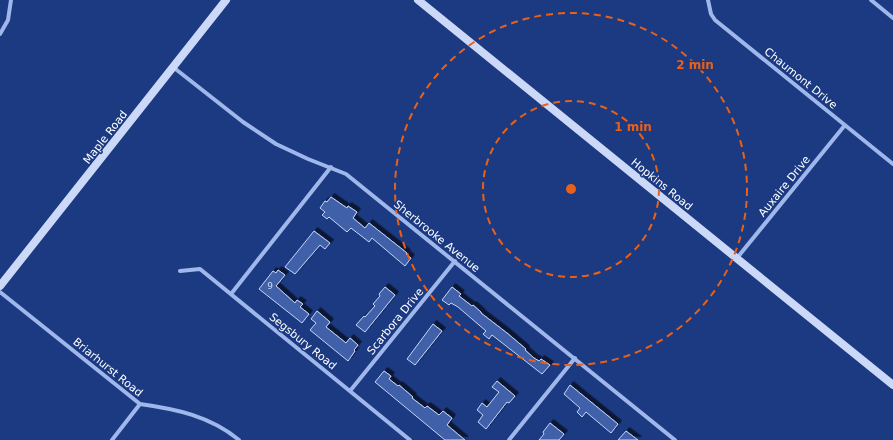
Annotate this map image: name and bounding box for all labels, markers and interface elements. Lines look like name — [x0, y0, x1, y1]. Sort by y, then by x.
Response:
street label: Chaumont Drive — [762, 45, 840, 112]
text: 2 min — [676, 58, 714, 72]
street label: Maple Road — [81, 108, 130, 167]
text: 1 min — [614, 120, 652, 134]
street label: Auxaire Drive — [756, 153, 813, 219]
street label: Hopkins Road — [628, 156, 695, 213]
centre of rings — [564, 182, 578, 196]
street label: Sherbrooke Avenue — [391, 198, 483, 275]
house number: 9 — [267, 281, 273, 291]
street label: Scarbora Drive — [365, 285, 426, 357]
street label: Segsbury Road — [267, 310, 339, 372]
street label: Briarhurst Road — [70, 335, 145, 399]

